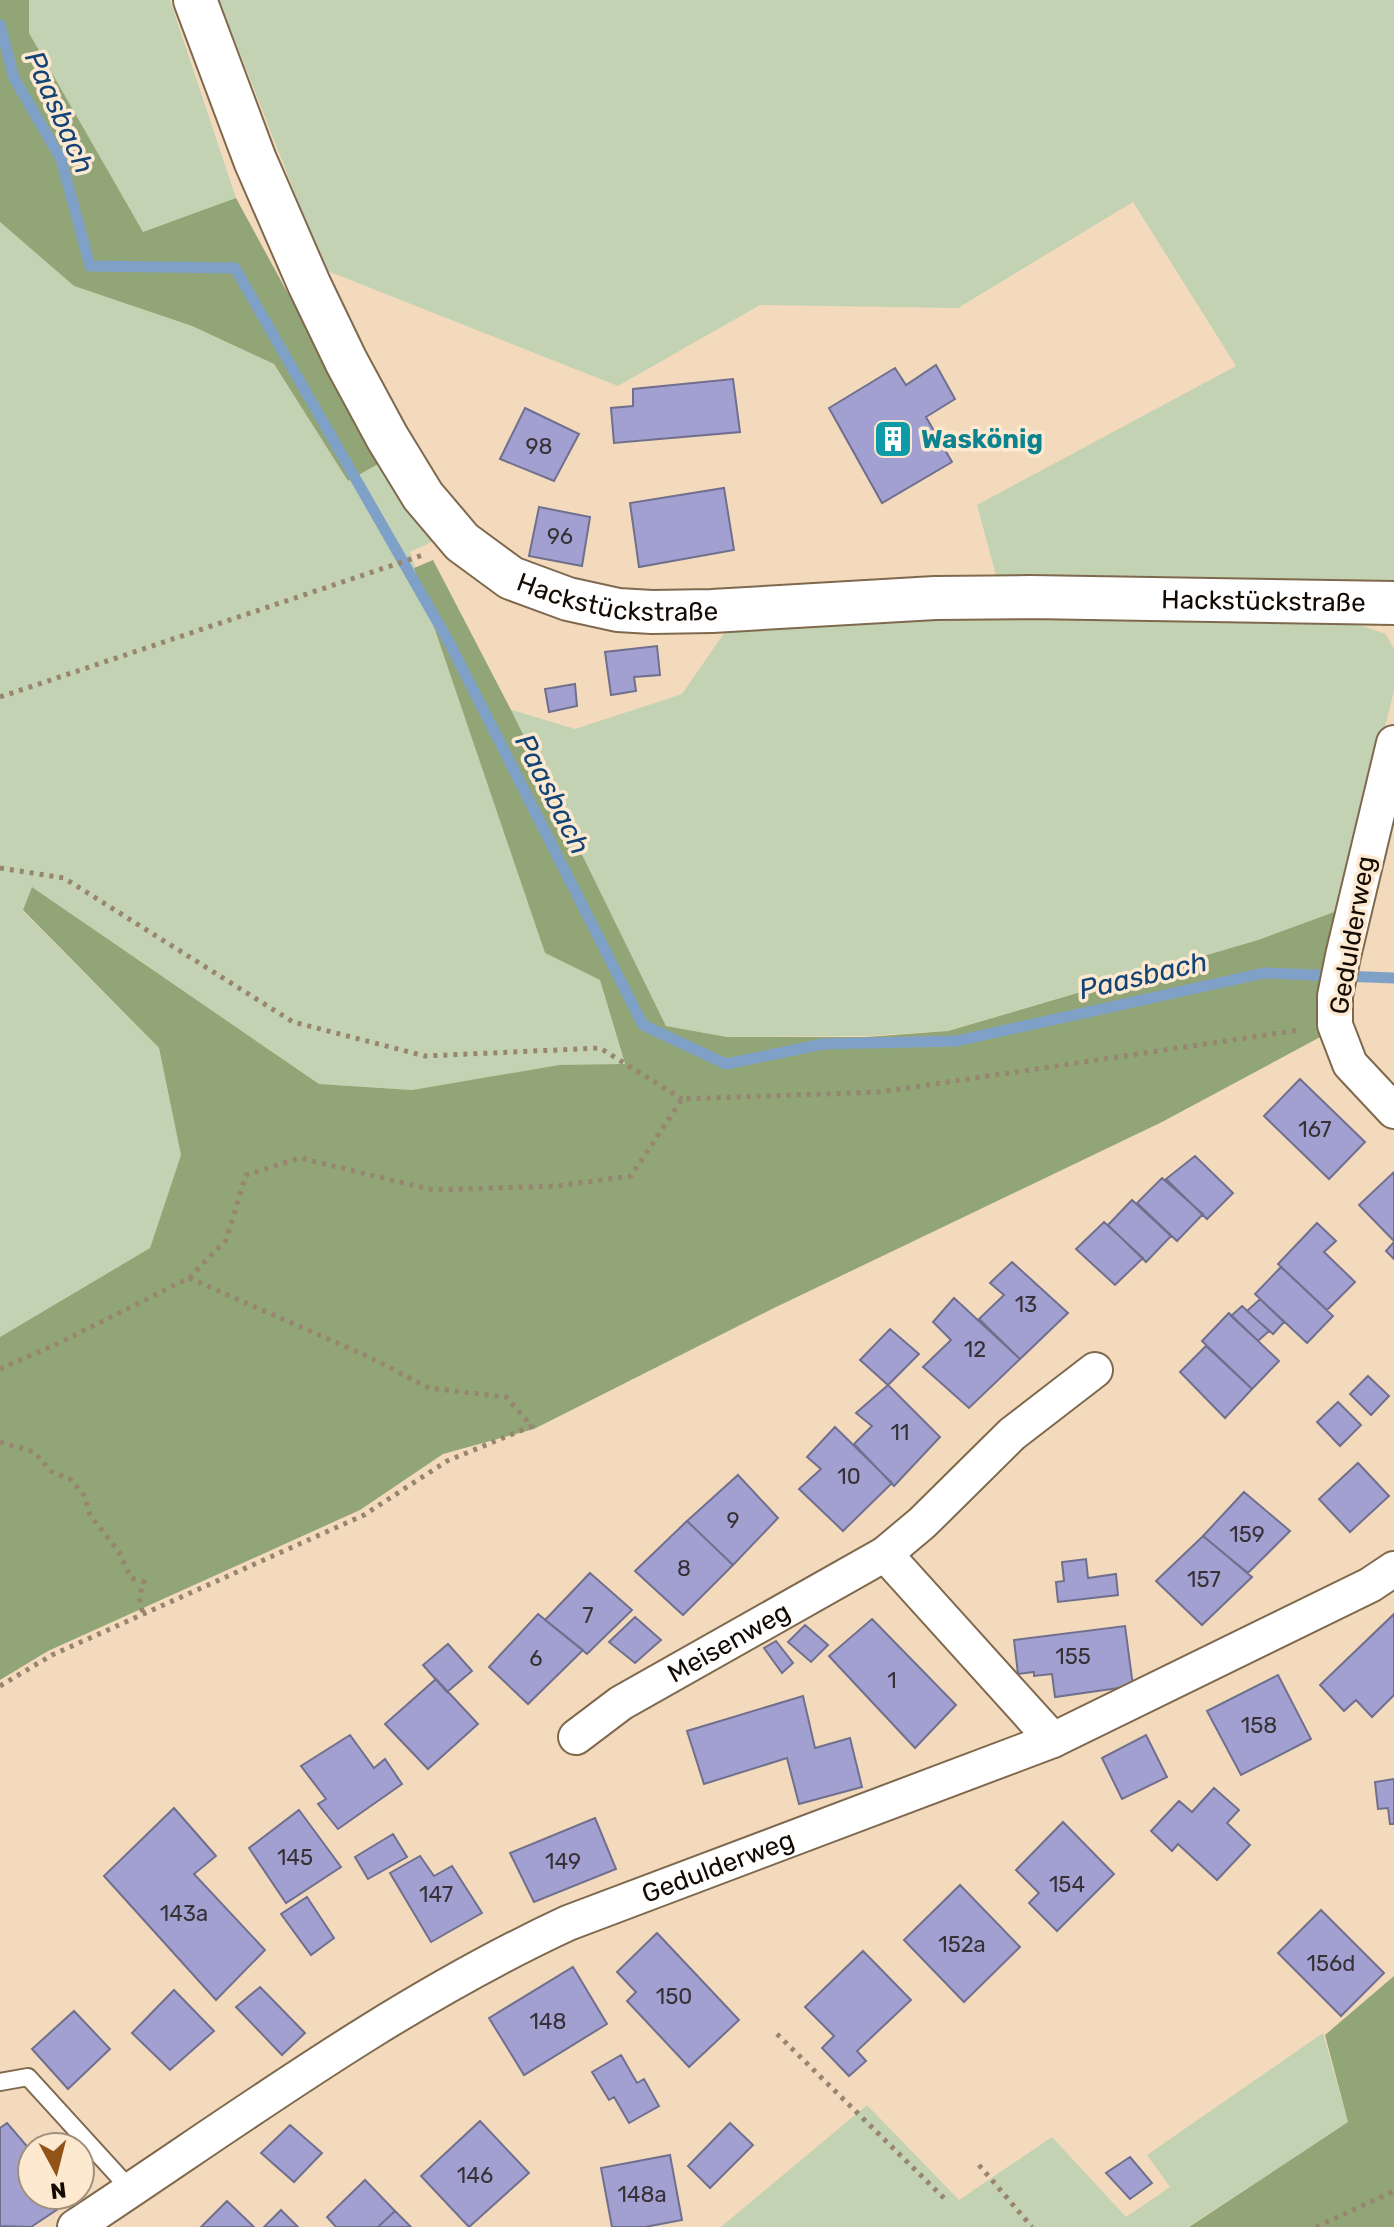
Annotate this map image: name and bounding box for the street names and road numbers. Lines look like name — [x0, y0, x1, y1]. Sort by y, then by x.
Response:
street label: Hackstückstraße — [513, 567, 718, 628]
street label: Hackstückstraße — [1161, 584, 1366, 619]
street label: Gedulderweg — [1323, 854, 1382, 1017]
street label: Meisenweg — [662, 1596, 796, 1689]
street label: Gedulderweg — [638, 1824, 798, 1910]

